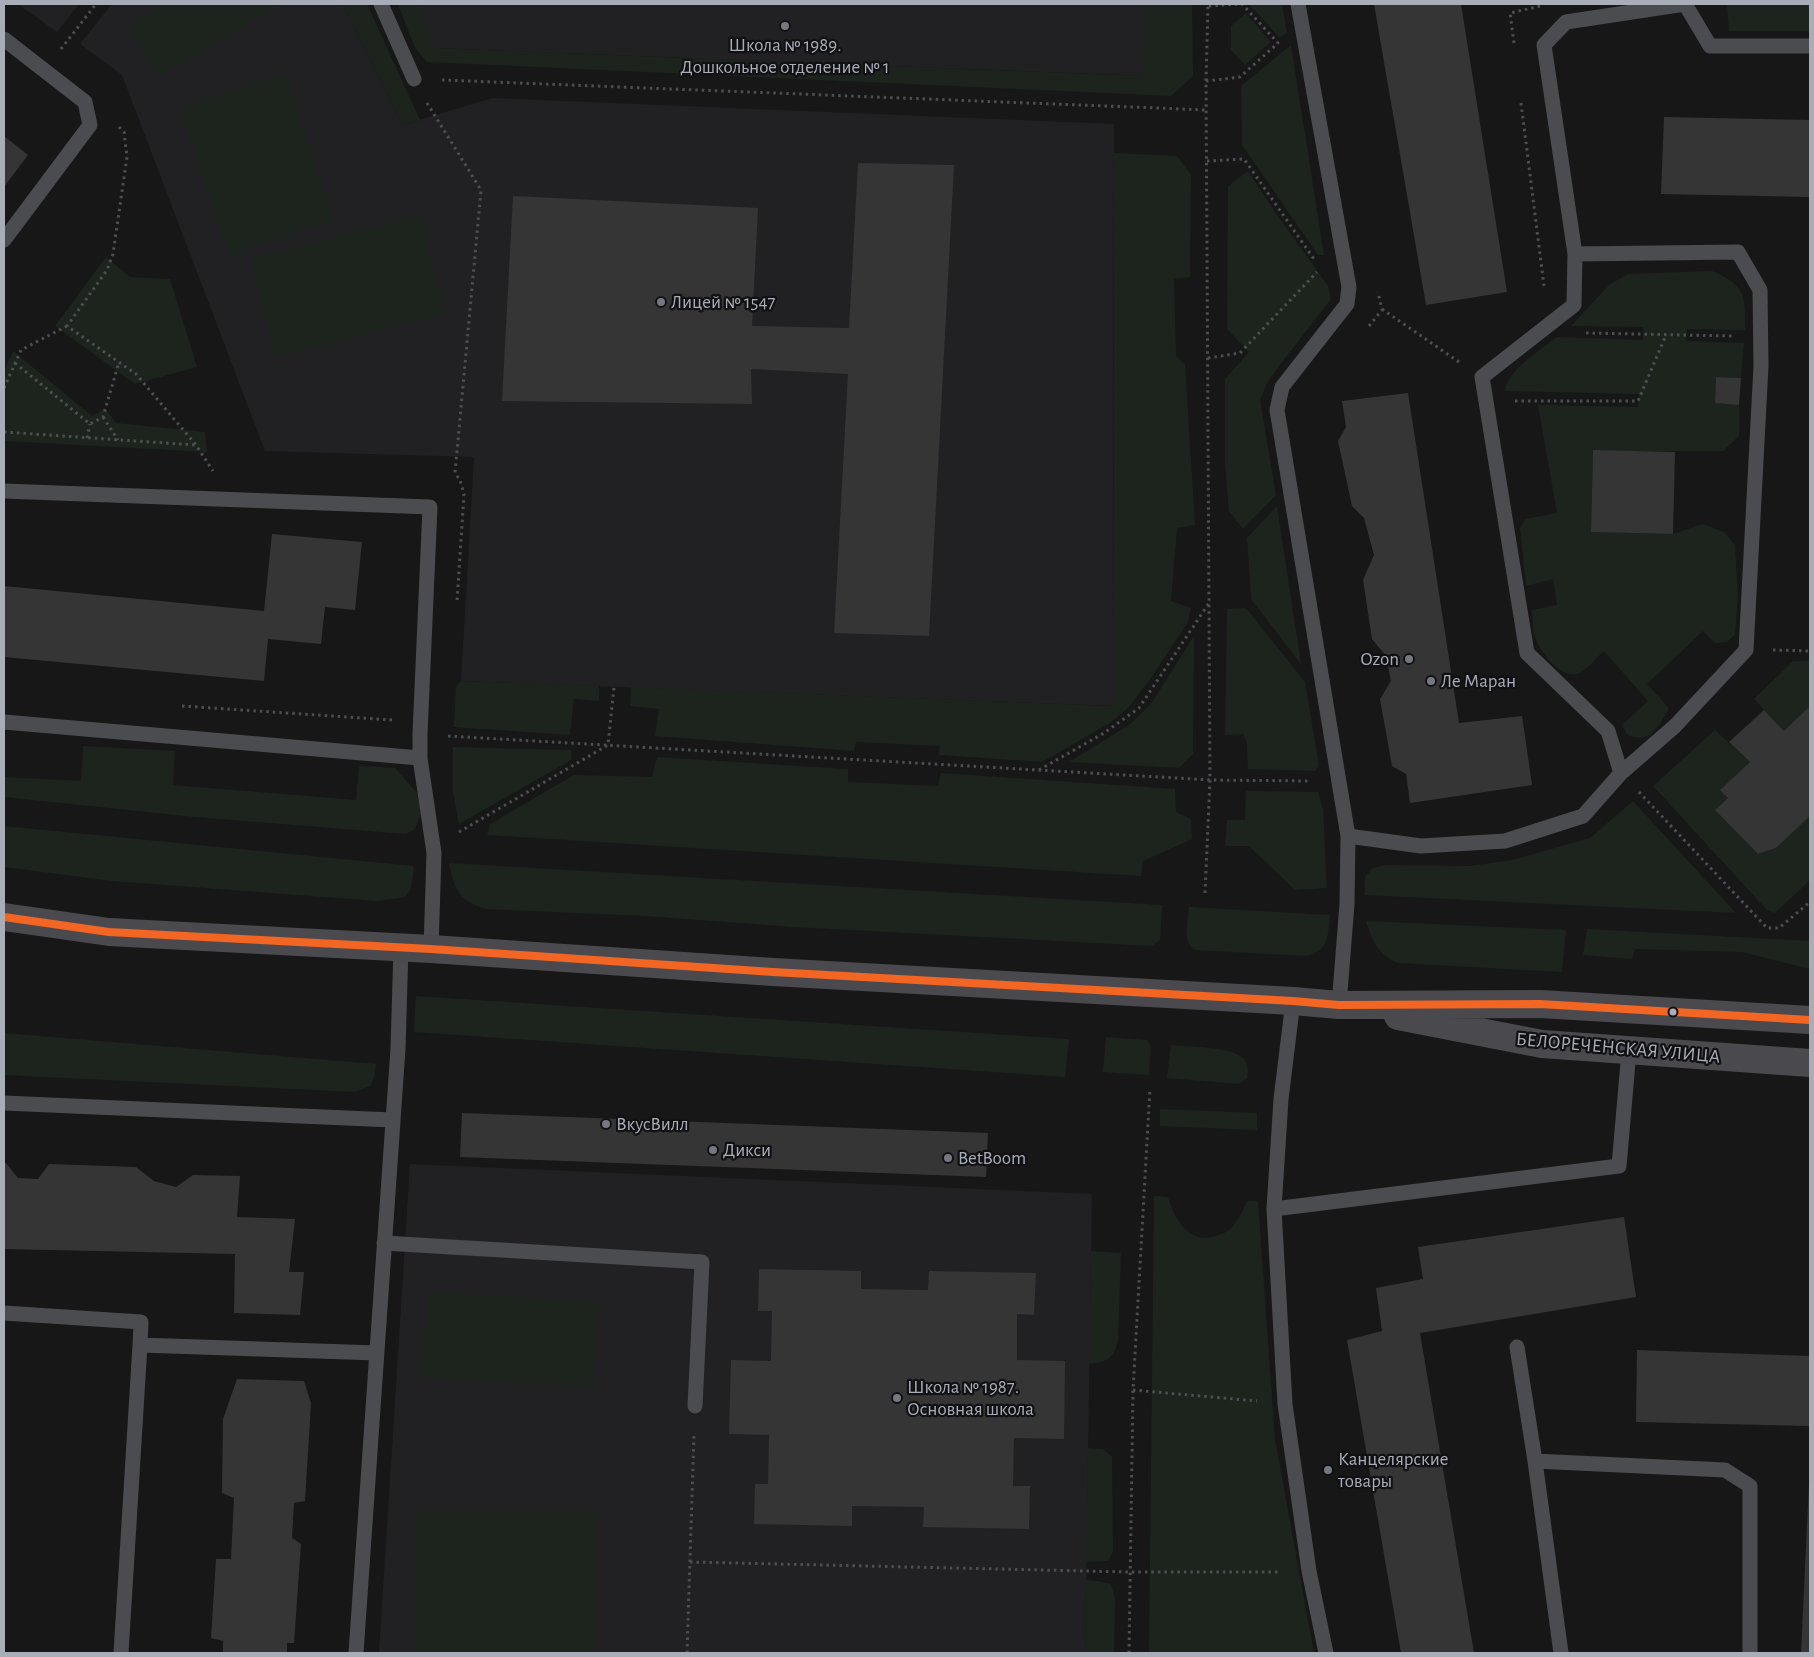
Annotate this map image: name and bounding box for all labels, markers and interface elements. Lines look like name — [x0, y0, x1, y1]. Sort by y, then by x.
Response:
marker: Школа № 1989. Дошкольное отделение № 1 — [779, 20, 791, 32]
place label: Школа № 1989. Дошкольное отделение № 1 — [680, 34, 890, 78]
place label: Лицей № 1547 — [671, 291, 775, 313]
marker: Лицей № 1547 — [655, 296, 667, 308]
place label: Ozon — [1360, 648, 1399, 670]
marker: Ozon — [1403, 653, 1415, 665]
place label: Ле Маран — [1441, 670, 1516, 692]
marker: Ле Маран — [1425, 675, 1437, 687]
unlabelled marker — [1668, 1007, 1678, 1017]
street label: БЕЛОРЕЧЕНСКАЯ УЛИЦА — [1515, 1028, 1721, 1068]
place label: ВкусВилл — [616, 1113, 689, 1135]
marker: ВкусВилл — [600, 1118, 612, 1130]
place label: Дикси — [723, 1139, 771, 1161]
marker: Дикси — [707, 1144, 719, 1156]
place label: BetBoom — [958, 1147, 1026, 1169]
marker: BetBoom — [942, 1152, 954, 1164]
place label: Школа № 1987. Основная школа — [907, 1376, 1034, 1420]
marker: Школа № 1987. Основная школа — [891, 1392, 903, 1404]
place label: Канцелярские товары — [1338, 1448, 1449, 1492]
marker: Канцелярские товары — [1322, 1464, 1334, 1476]

